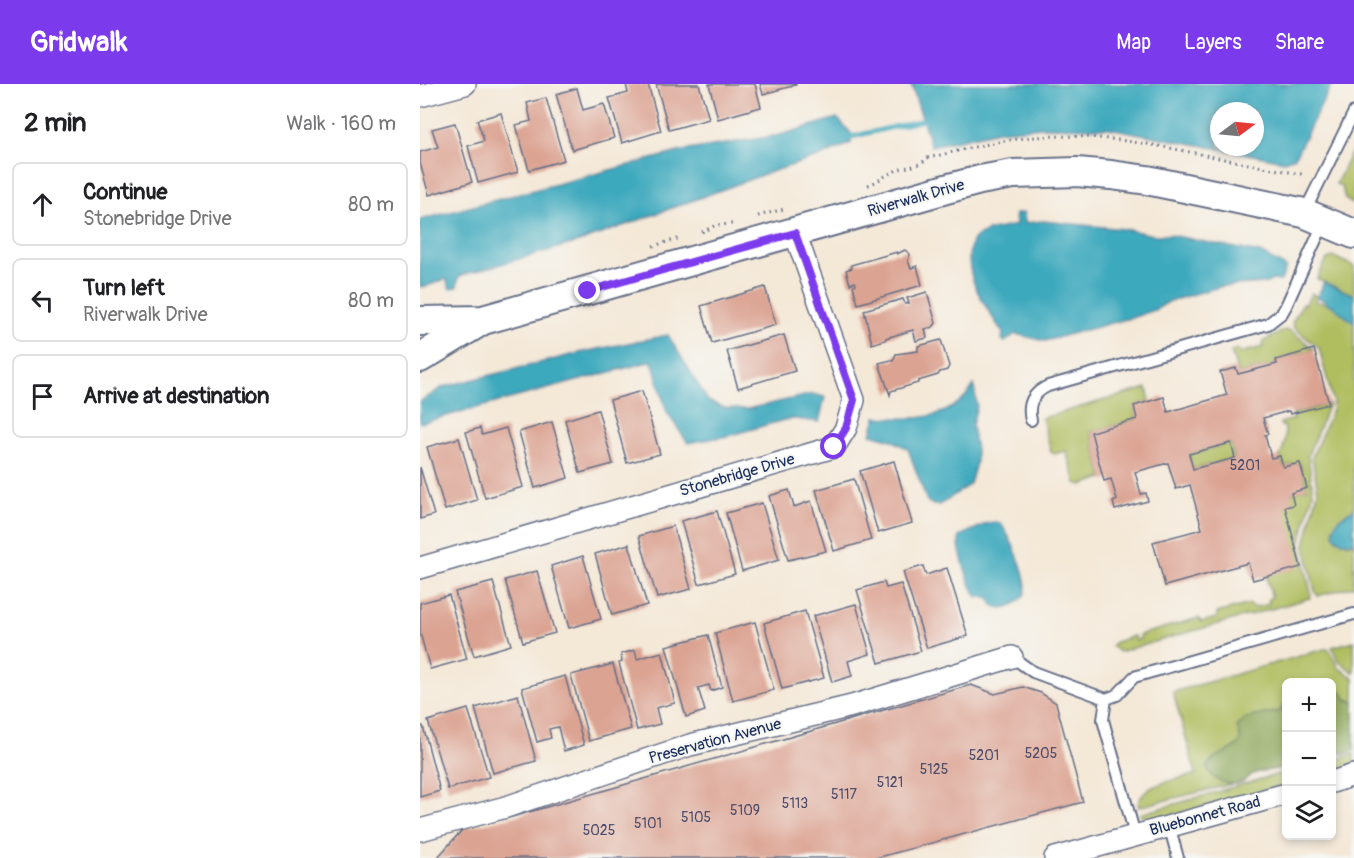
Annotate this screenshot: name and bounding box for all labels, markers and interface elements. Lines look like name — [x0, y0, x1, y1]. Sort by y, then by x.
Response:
text: Gridwalk — [30, 25, 128, 60]
text: Map — [1116, 29, 1151, 56]
text: Layers — [1184, 29, 1242, 56]
text: Share — [1275, 29, 1324, 56]
north arrow — [1210, 102, 1264, 156]
text: 2 min — [24, 107, 86, 139]
text: Walk · 160 m — [286, 111, 396, 136]
street label: Riverwalk Drive — [865, 175, 967, 221]
text: Continue — [83, 178, 167, 206]
icon: ahead — [26, 188, 59, 221]
text: 80 m — [348, 192, 394, 217]
text: Stonebridge Drive — [83, 206, 232, 231]
text: Turn left — [83, 274, 165, 302]
route end — [574, 277, 600, 303]
icon: left — [26, 284, 59, 317]
text: 80 m — [348, 288, 394, 313]
text: Riverwalk Drive — [83, 302, 208, 327]
icon: arrive — [26, 380, 59, 413]
text: Arrive at destination — [83, 382, 269, 410]
route start — [820, 433, 846, 459]
street label: Stonebridge Drive — [677, 449, 797, 501]
house number: 5201 — [1230, 457, 1260, 474]
map controls — [1282, 678, 1336, 840]
button: + — [1282, 678, 1336, 732]
street label: Preservation Avenue — [647, 714, 783, 768]
button: − — [1282, 732, 1336, 786]
house number: 5205 — [1025, 745, 1057, 762]
house number: 5201 — [969, 747, 999, 764]
house number: 5125 — [920, 761, 948, 778]
house number: 5121 — [877, 774, 903, 791]
house number: 5117 — [831, 786, 858, 803]
button: layers — [1282, 786, 1336, 840]
street label: Bluebonnet Road — [1147, 792, 1263, 840]
house number: 5113 — [782, 795, 808, 812]
house number: 5109 — [730, 802, 760, 819]
house number: 5105 — [681, 809, 711, 826]
house number: 5101 — [634, 815, 662, 832]
house number: 5025 — [583, 822, 615, 839]

